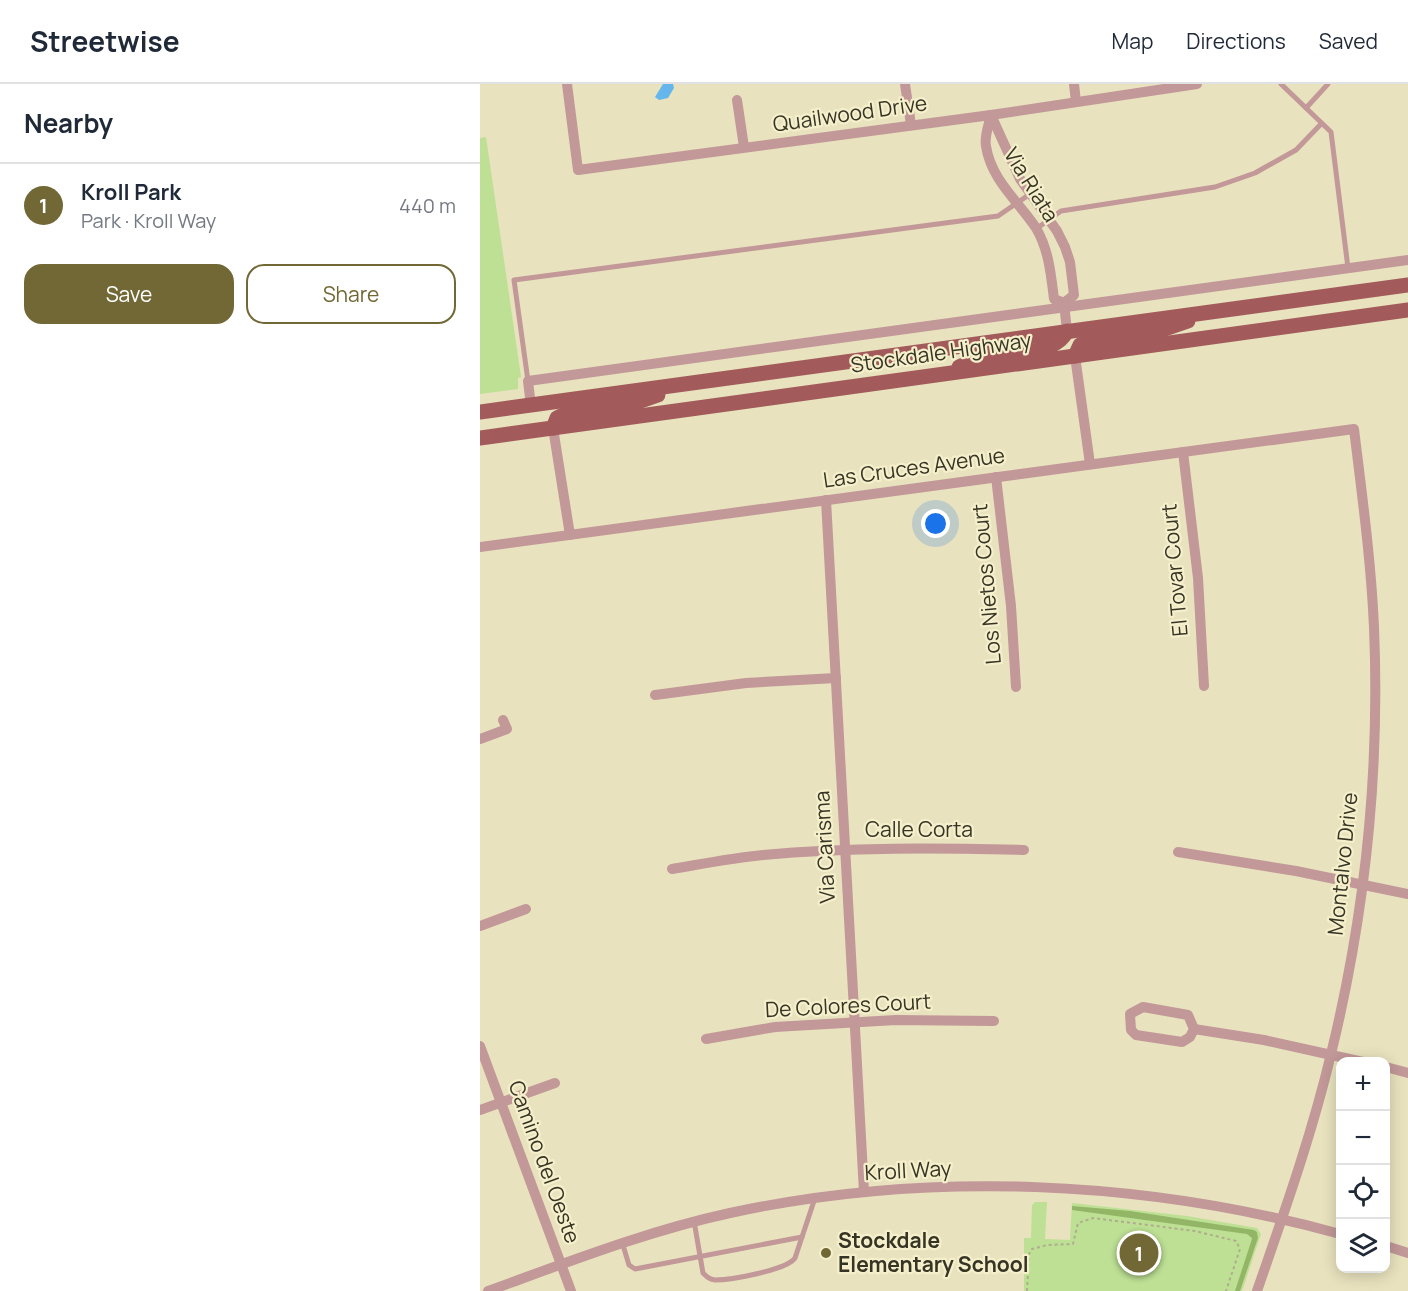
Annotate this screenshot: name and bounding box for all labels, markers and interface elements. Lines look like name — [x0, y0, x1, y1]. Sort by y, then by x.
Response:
text: Streetwise — [30, 22, 180, 60]
text: Map — [1112, 27, 1153, 55]
text: Directions — [1186, 27, 1286, 55]
text: Saved — [1319, 27, 1378, 55]
street label: Quailwood Drive — [771, 88, 929, 138]
text: Nearby — [24, 105, 113, 141]
street label: Via Riata — [998, 142, 1066, 227]
text: Kroll Park — [81, 177, 181, 207]
text: 1 — [39, 192, 48, 219]
text: 440 m — [399, 192, 456, 219]
text: Park · Kroll Way — [81, 207, 216, 234]
button: Save — [24, 264, 234, 324]
button: Share — [246, 264, 456, 324]
street label: Stockdale Highway — [849, 325, 1033, 379]
street label: Las Cruces Avenue — [821, 440, 1007, 494]
street label: El Tovar Court — [1154, 502, 1194, 638]
street label: Los Nietos Court — [965, 503, 1007, 666]
your location — [921, 509, 950, 538]
street label: Via Carisma — [807, 790, 841, 904]
street label: Montalvo Drive — [1321, 791, 1363, 937]
street label: Calle Corta — [865, 815, 973, 843]
street label: De Colores Court — [764, 987, 932, 1023]
map controls — [1336, 1057, 1390, 1273]
button: + — [1336, 1057, 1390, 1111]
street label: Camino del Oeste — [503, 1077, 587, 1247]
button: − — [1336, 1111, 1390, 1165]
street label: Kroll Way — [864, 1154, 952, 1186]
button: locate — [1336, 1165, 1390, 1219]
button: layers — [1336, 1219, 1390, 1273]
place label: Stockdale Elementary School — [838, 1226, 1029, 1278]
pin: 1 — [1120, 1230, 1158, 1276]
marker: Stockdale Elementary School — [819, 1246, 833, 1260]

